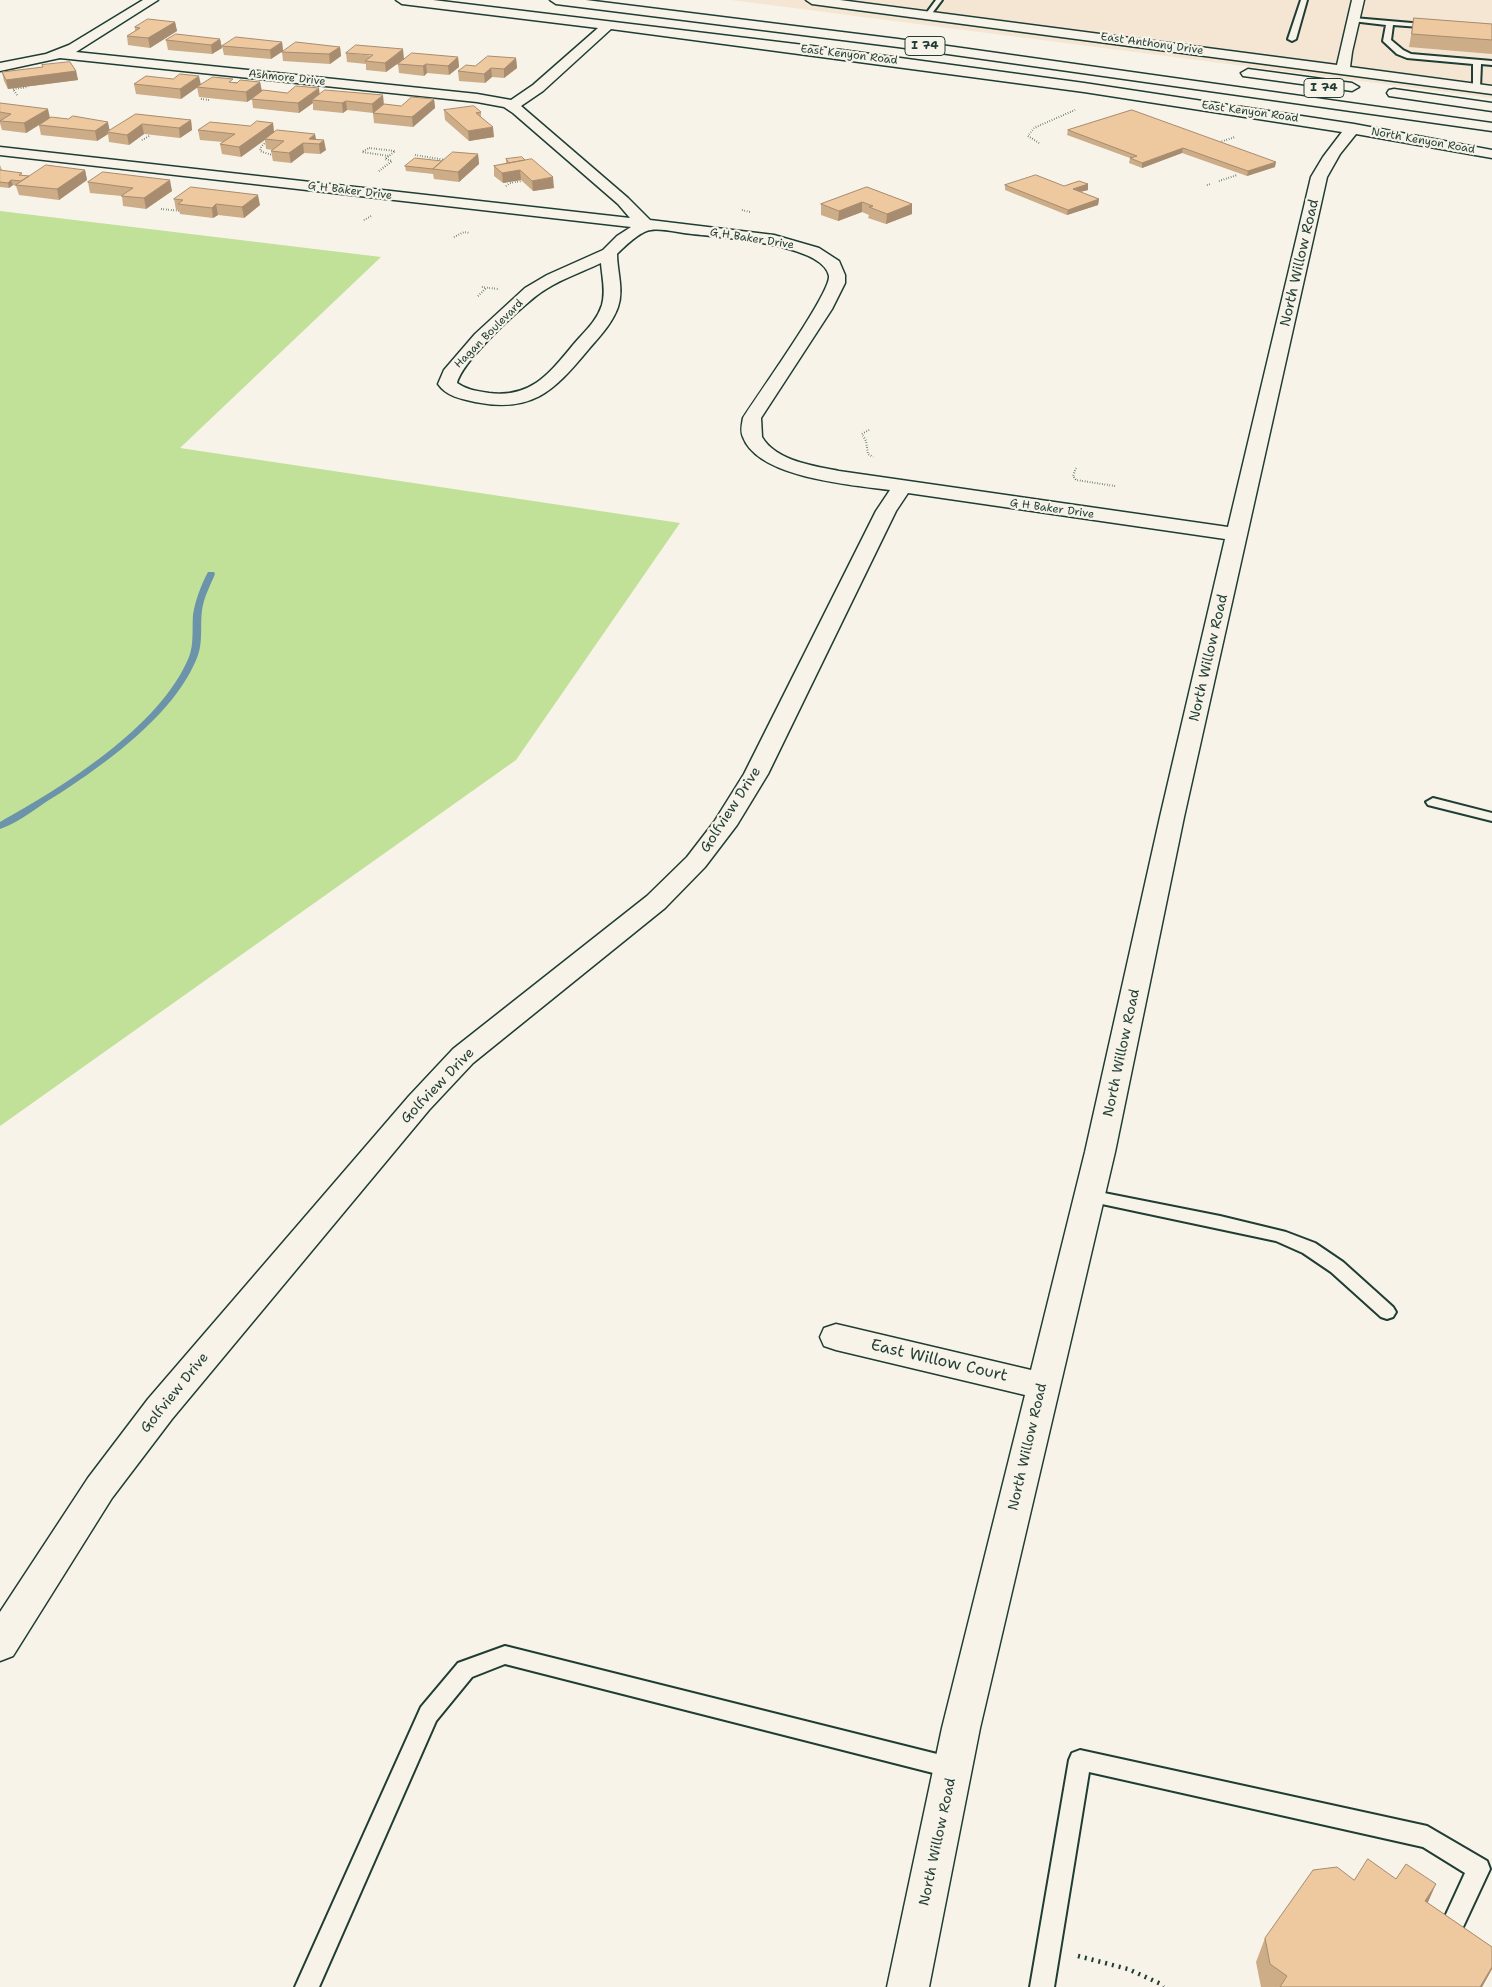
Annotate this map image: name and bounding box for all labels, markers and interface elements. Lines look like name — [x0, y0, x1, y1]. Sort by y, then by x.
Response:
street label: East Anthony Drive — [1100, 30, 1204, 58]
road number: I 74 — [905, 36, 945, 56]
street label: East Kenyon Road — [800, 42, 898, 68]
street label: Ashmore Drive — [248, 67, 326, 89]
road number: I 74 — [1304, 78, 1344, 98]
street label: East Kenyon Road — [1201, 99, 1299, 125]
street label: North Kenyon Road — [1370, 125, 1476, 157]
street label: G H Baker Drive — [307, 179, 393, 203]
street label: North Willow Road — [1277, 198, 1323, 328]
street label: G H Baker Drive — [709, 226, 795, 252]
street label: Hagan Boulevard — [452, 297, 526, 371]
street label: G H Baker Drive — [1009, 497, 1095, 521]
street label: North Willow Road — [1186, 593, 1232, 723]
street label: Golfview Drive — [697, 764, 765, 856]
street label: North Willow Road — [1100, 988, 1144, 1118]
street label: Golfview Drive — [398, 1045, 478, 1127]
street label: East Willow Court — [869, 1336, 1009, 1386]
street label: Golfview Drive — [137, 1349, 213, 1437]
street label: North Willow Road — [1005, 1382, 1051, 1512]
street label: North Willow Road — [916, 1777, 960, 1907]

